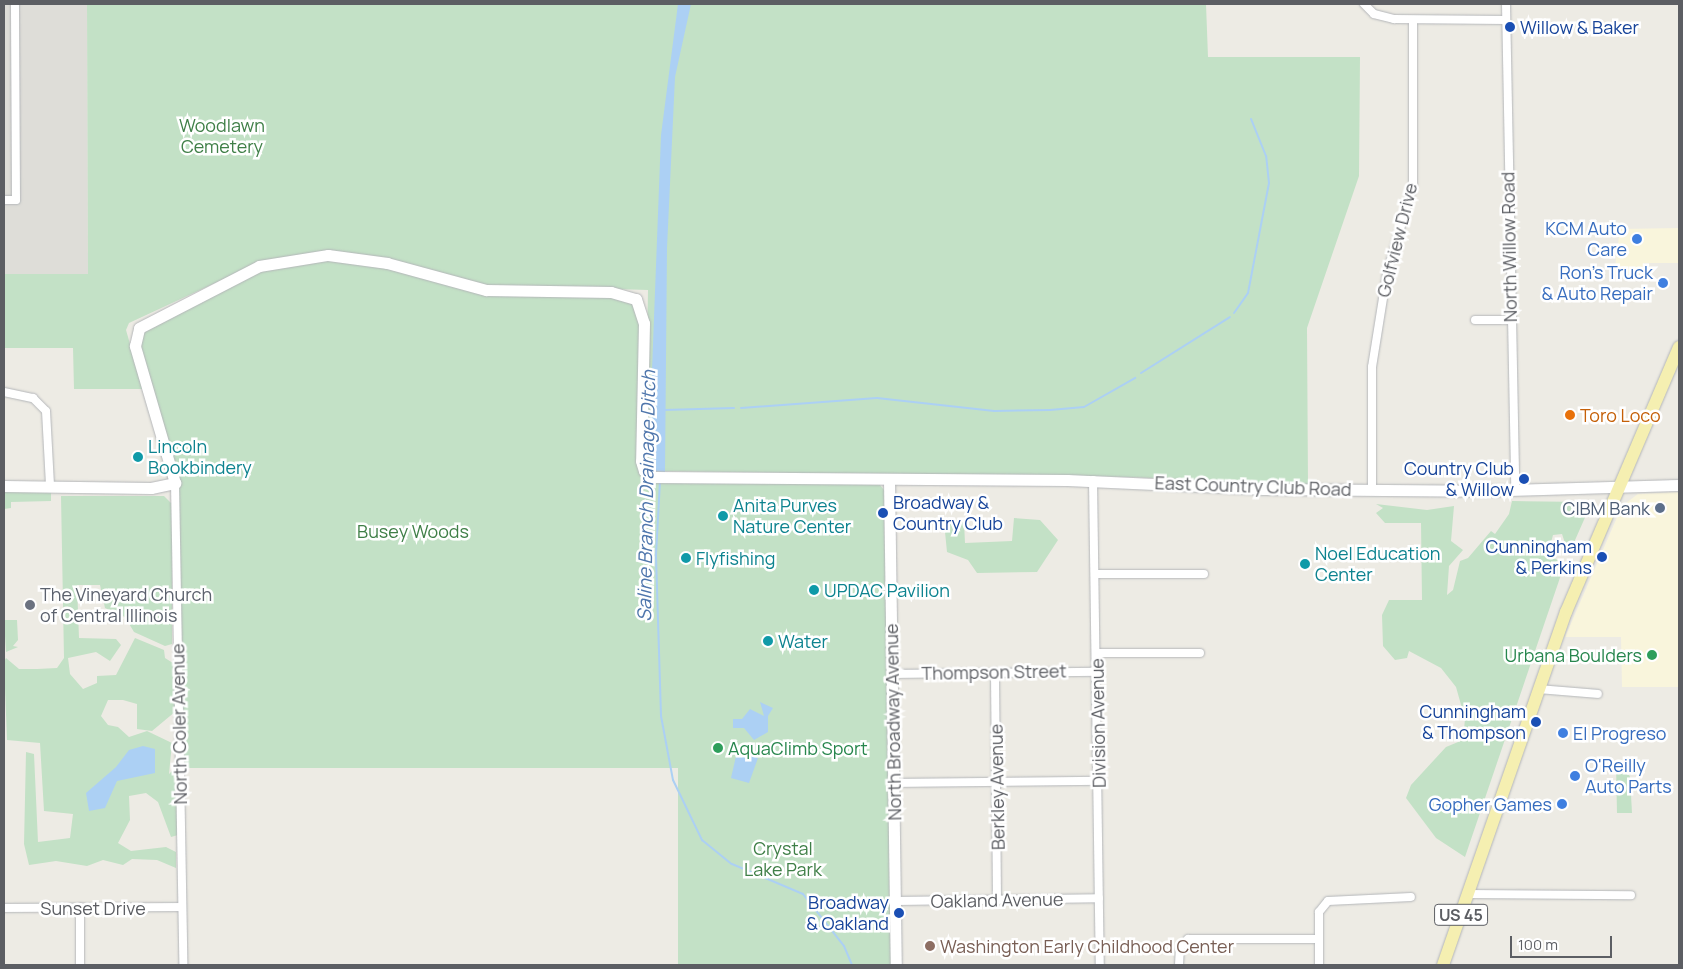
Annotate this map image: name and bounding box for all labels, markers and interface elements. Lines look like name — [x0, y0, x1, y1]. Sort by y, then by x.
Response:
place label: Willow & Baker — [1520, 16, 1639, 38]
marker: Willow & Baker — [1504, 21, 1516, 33]
park label: Woodlawn Cemetery — [179, 115, 265, 158]
street label: North Willow Road — [1497, 172, 1521, 322]
street label: Golfview Drive — [1372, 181, 1422, 299]
place label: KCM Auto Care — [1545, 218, 1627, 260]
marker: KCM Auto Care — [1631, 233, 1643, 245]
place label: Ron's Truck & Auto Repair — [1542, 262, 1653, 304]
marker: Ron's Truck & Auto Repair — [1657, 277, 1669, 289]
water label: Saline Branch Drainage Ditch — [633, 370, 661, 622]
place label: Toro Loco — [1580, 404, 1661, 426]
marker: Toro Loco — [1564, 409, 1576, 421]
place label: Lincoln Bookbindery — [148, 436, 252, 478]
marker: Lincoln Bookbindery — [132, 451, 144, 463]
place label: Country Club & Willow — [1404, 458, 1514, 500]
street label: East Country Club Road — [1154, 472, 1352, 500]
marker: Country Club & Willow — [1518, 473, 1530, 485]
place label: Broadway & Country Club — [893, 492, 1003, 534]
place label: Anita Purves Nature Center — [733, 495, 851, 538]
place label: CIBM Bank — [1563, 497, 1650, 519]
marker: CIBM Bank — [1654, 502, 1666, 514]
marker: Broadway & Country Club — [877, 507, 889, 519]
marker: Anita Purves Nature Center — [717, 510, 729, 522]
park label: Busey Woods — [357, 520, 469, 542]
place label: Cunningham & Perkins — [1486, 536, 1592, 578]
place label: Noel Education Center — [1315, 543, 1441, 586]
place label: Flyfishing — [696, 547, 775, 569]
marker: Cunningham & Perkins — [1596, 551, 1608, 563]
marker: Flyfishing — [680, 552, 692, 564]
marker: Noel Education Center — [1299, 558, 1311, 570]
place label: UPDAC Pavilion — [824, 579, 950, 601]
place label: The Vineyard Church of Central Illinois — [40, 584, 212, 626]
marker: UPDAC Pavilion — [808, 584, 820, 596]
marker: The Vineyard Church of Central Illinois — [24, 599, 36, 611]
street label: North Broadway Avenue — [880, 623, 906, 821]
place label: Water — [778, 630, 828, 652]
marker: Water — [762, 635, 774, 647]
street label: North Coler Avenue — [167, 643, 191, 805]
place label: Urbana Boulders — [1505, 644, 1642, 666]
marker: Urbana Boulders — [1646, 649, 1658, 661]
street label: Division Avenue — [1086, 658, 1110, 788]
street label: Thompson Street — [921, 660, 1067, 684]
place label: Cunningham & Thompson — [1420, 701, 1526, 744]
marker: Cunningham & Thompson — [1530, 716, 1542, 728]
place label: El Progreso — [1573, 722, 1666, 744]
street label: Berkley Avenue — [985, 724, 1009, 850]
marker: El Progreso — [1557, 727, 1569, 739]
place label: AquaClimb Sport — [728, 737, 868, 759]
marker: AquaClimb Sport — [712, 742, 724, 754]
place label: O'Reilly Auto Parts — [1585, 755, 1672, 798]
marker: O'Reilly Auto Parts — [1569, 770, 1581, 782]
place label: Gopher Games — [1429, 793, 1552, 815]
marker: Gopher Games — [1556, 798, 1568, 810]
park label: Crystal Lake Park — [744, 838, 822, 881]
street label: Oakland Avenue — [930, 888, 1064, 912]
place label: Broadway & Oakland — [806, 892, 889, 934]
street label: Sunset Drive — [40, 897, 146, 919]
road number: US 45 — [1434, 902, 1488, 928]
marker: Broadway & Oakland — [893, 907, 905, 919]
scale bar — [1513, 926, 1616, 958]
text: 100 m — [1518, 934, 1558, 955]
place label: Washington Early Childhood Center — [940, 935, 1234, 957]
marker: Washington Early Childhood Center — [924, 940, 936, 952]

